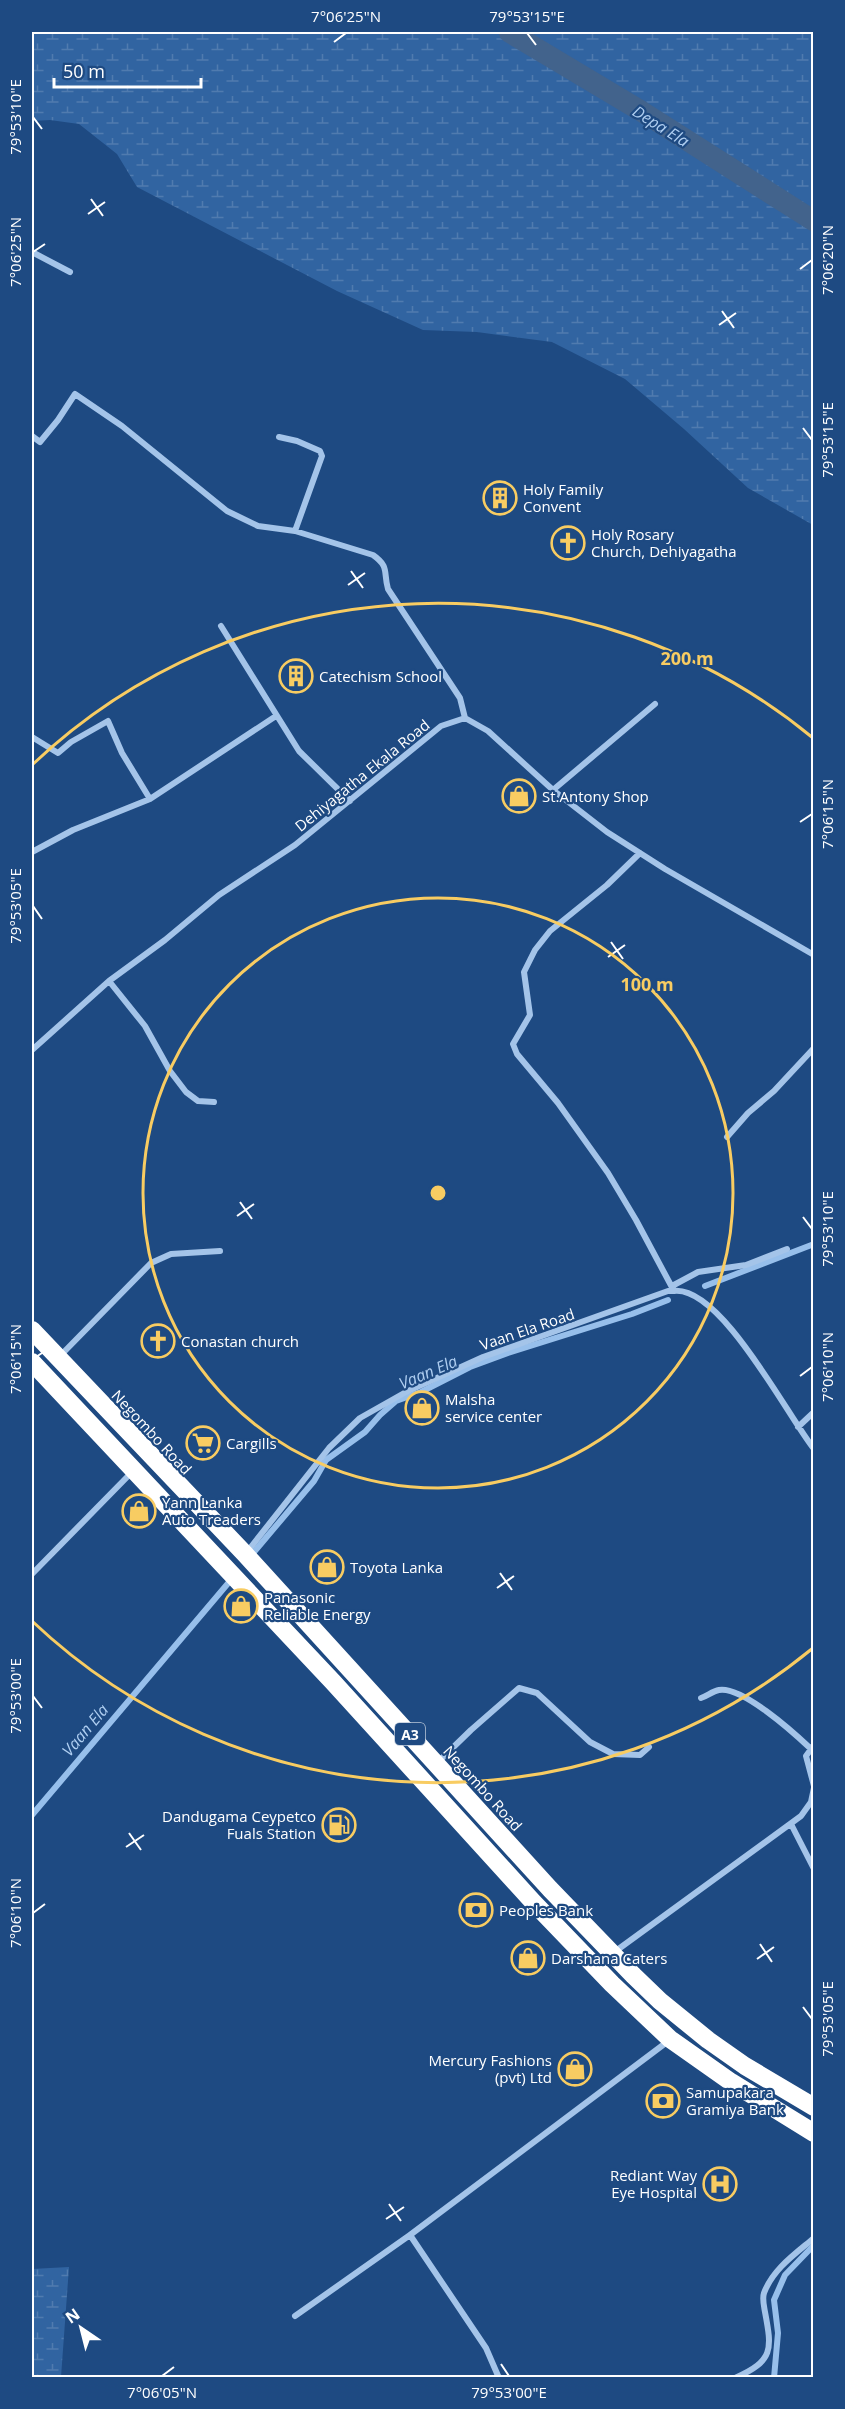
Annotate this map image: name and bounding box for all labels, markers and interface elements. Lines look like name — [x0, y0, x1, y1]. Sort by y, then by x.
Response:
text: 7°06'25"N — [311, 6, 381, 26]
text: 79°53'15"E — [489, 6, 565, 26]
scale bar — [54, 51, 201, 89]
text: 50 m — [63, 59, 105, 83]
text: 79°53'10"E — [5, 79, 25, 155]
water label: Depa Ela — [629, 100, 693, 152]
text: 7°06'25"N — [5, 217, 25, 287]
text: 7°06'20"N — [817, 225, 837, 295]
text: 79°53'15"E — [817, 402, 837, 478]
place label: Holy Family Convent — [523, 479, 604, 516]
building icon: Holy Family Convent — [482, 480, 518, 516]
place label: Holy Rosary Church, Dehiyagatha — [591, 524, 737, 561]
church icon: Holy Rosary Church, Dehiyagatha — [550, 525, 586, 561]
text: 200 m — [660, 646, 714, 670]
building icon: Catechism School — [278, 658, 314, 694]
place label: Catechism School — [319, 666, 442, 686]
street label: Dehiyagatha Ekala Road — [291, 714, 433, 836]
shop icon: St.Antony Shop — [501, 778, 537, 814]
text: 7°06'15"N — [817, 779, 837, 849]
place label: St.Antony Shop — [542, 786, 649, 806]
text: 79°53'05"E — [5, 868, 25, 944]
text: 100 m — [620, 972, 674, 996]
centre of rings — [428, 1183, 448, 1203]
text: 79°53'10"E — [817, 1191, 837, 1267]
street label: Vaan Ela Road — [477, 1303, 577, 1355]
church icon: Conastan church — [140, 1323, 176, 1359]
text: 7°06'15"N — [5, 1324, 25, 1394]
place label: Conastan church — [181, 1331, 299, 1351]
text: 7°06'10"N — [817, 1332, 837, 1402]
water label: Vaan Ela — [395, 1350, 461, 1394]
street label: Negombo Road — [108, 1385, 196, 1479]
place label: Malsha service center — [445, 1389, 542, 1426]
shop icon: Malsha service center — [404, 1390, 440, 1426]
supermarket icon: Cargills — [185, 1425, 221, 1461]
place label: Cargills — [226, 1433, 277, 1453]
place label: Yann Lanka Auto Treaders — [162, 1492, 261, 1529]
shop icon: Yann Lanka Auto Treaders — [121, 1493, 157, 1529]
shop icon: Toyota Lanka — [309, 1549, 345, 1585]
place label: Toyota Lanka — [350, 1557, 443, 1577]
place label: Panasonic Reliable Energy — [264, 1587, 371, 1624]
shop icon: Panasonic Reliable Energy — [223, 1588, 259, 1624]
text: 79°53'00"E — [5, 1658, 25, 1734]
water label: Vaan Ela — [57, 1699, 113, 1761]
road number: A3 — [395, 1723, 425, 1745]
street label: Negombo Road — [439, 1741, 527, 1835]
place label: Dandugama Ceypetco Fuals Station — [162, 1806, 316, 1843]
fuel station icon: Dandugama Ceypetco Fuals Station — [321, 1807, 357, 1843]
text: 7°06'10"N — [5, 1878, 25, 1948]
bank icon: Peoples Bank — [458, 1892, 494, 1928]
place label: Peoples Bank — [499, 1900, 593, 1920]
shop icon: Darshana Caters — [510, 1940, 546, 1976]
place label: Darshana Caters — [551, 1948, 667, 1968]
text: 79°53'05"E — [817, 1981, 837, 2057]
place label: Mercury Fashions (pvt) Ltd — [428, 2050, 552, 2087]
shop icon: Mercury Fashions (pvt) Ltd — [557, 2051, 593, 2087]
place label: Samupakara Gramiya Bank — [686, 2082, 784, 2119]
bank icon: Samupakara Gramiya Bank — [645, 2083, 681, 2119]
place label: Rediant Way Eye Hospital — [610, 2165, 697, 2202]
hospital icon: Rediant Way Eye Hospital — [702, 2166, 738, 2202]
north arrow — [51, 2298, 111, 2358]
text: N — [61, 2303, 84, 2328]
text: 7°06'05"N — [127, 2382, 197, 2402]
text: 79°53'00"E — [471, 2382, 547, 2402]

